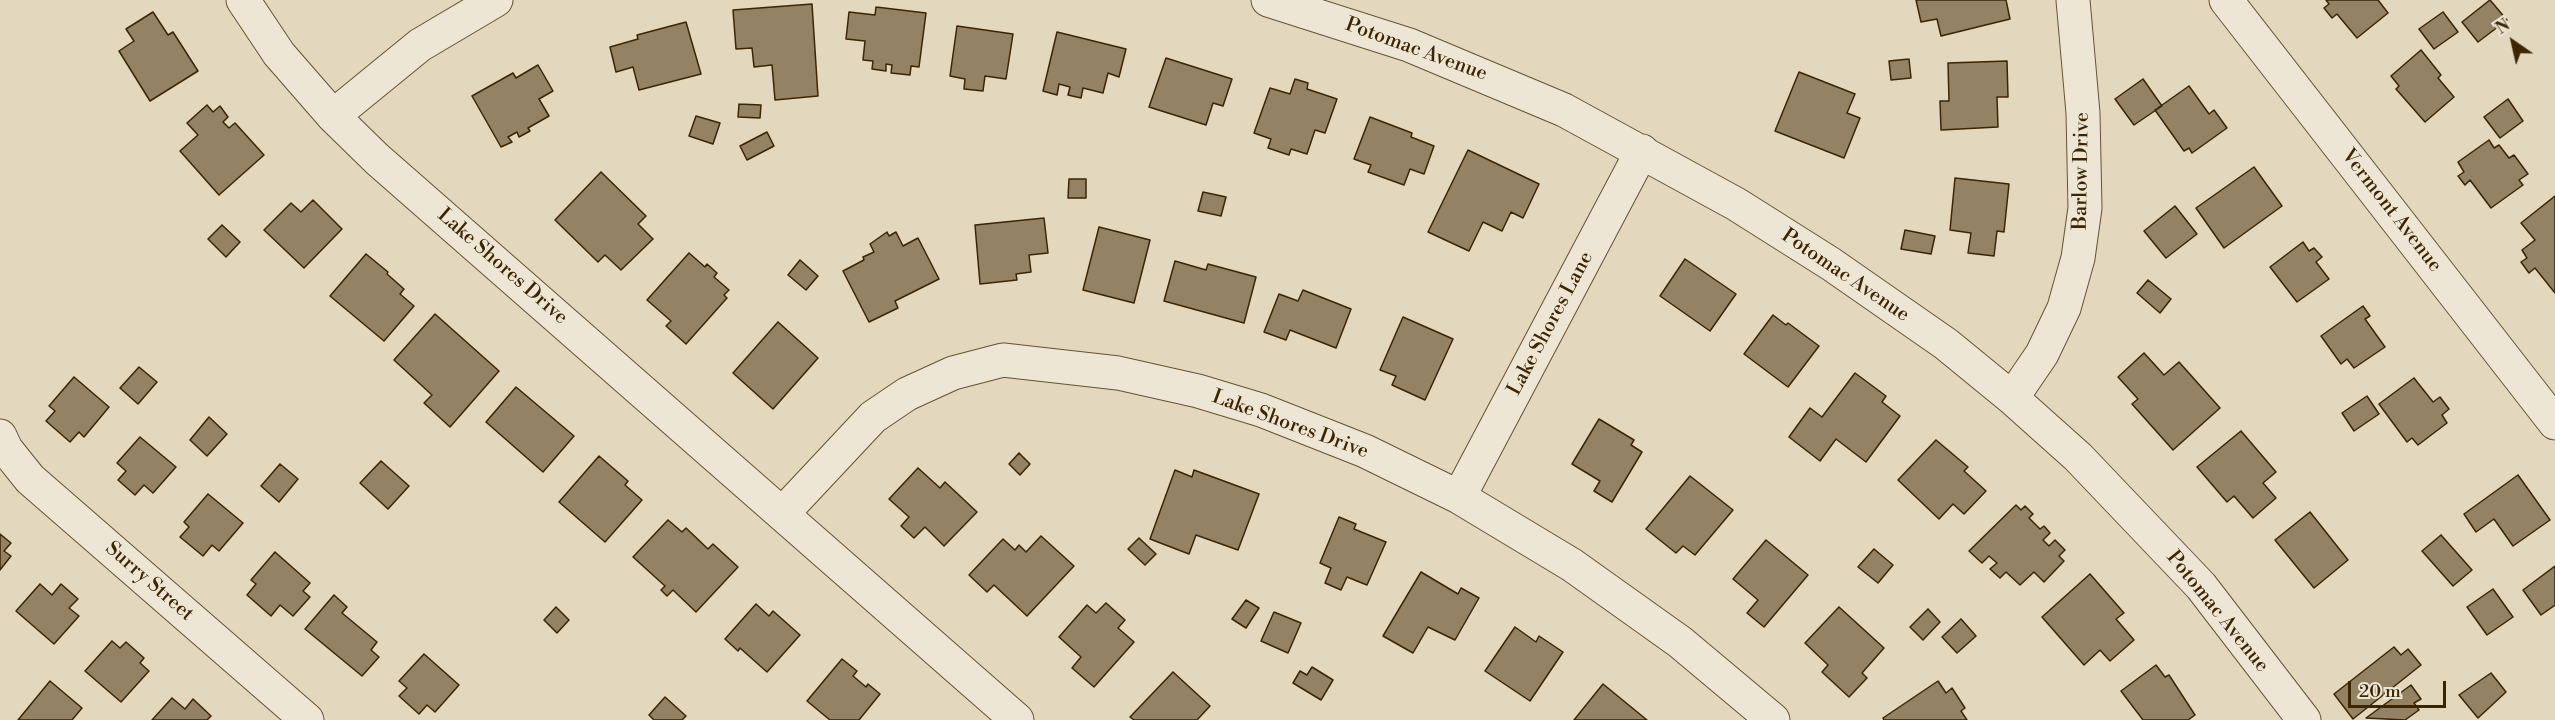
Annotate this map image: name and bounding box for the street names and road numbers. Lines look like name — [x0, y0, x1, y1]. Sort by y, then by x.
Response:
street label: Potomac Avenue — [1342, 13, 1490, 87]
street label: Barlow Drive — [2069, 112, 2095, 230]
street label: Vermont Avenue — [2336, 145, 2446, 277]
street label: Lake Shores Drive — [432, 204, 572, 330]
street label: Potomac Avenue — [1776, 224, 1914, 328]
street label: Lake Shores Lane — [1503, 248, 1599, 400]
street label: Lake Shores Drive — [1208, 386, 1372, 464]
street label: Surry Street — [100, 537, 198, 627]
street label: Potomac Avenue — [2161, 546, 2273, 678]

